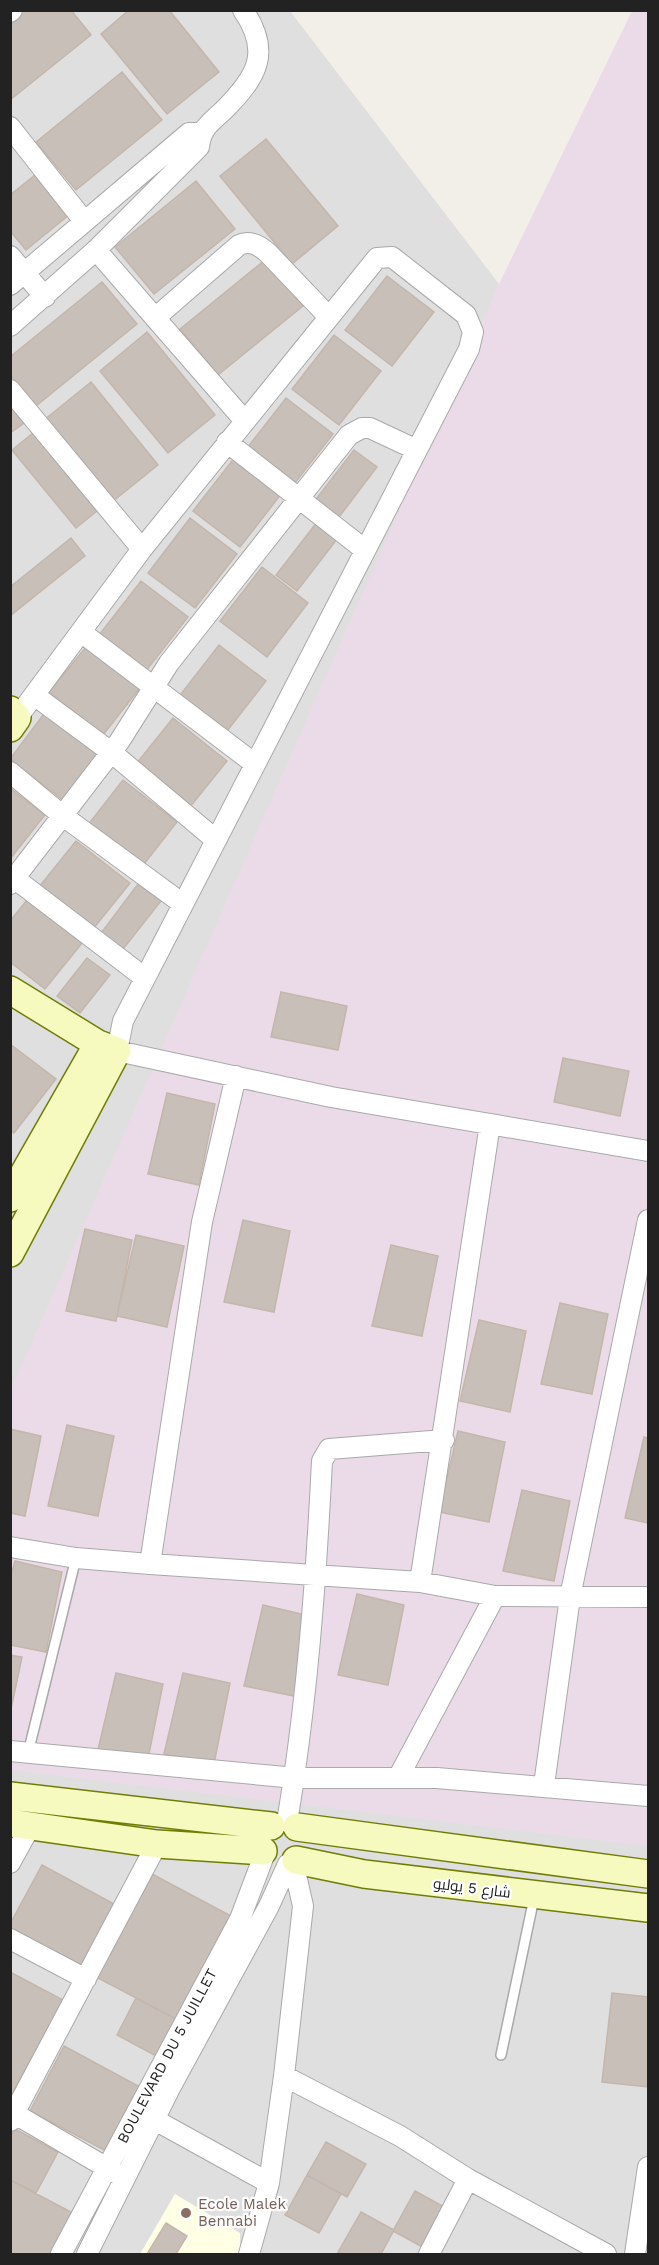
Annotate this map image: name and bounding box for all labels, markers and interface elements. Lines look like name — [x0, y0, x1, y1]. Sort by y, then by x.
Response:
street label: شارع 5 يوليو — [432, 1874, 512, 1904]
street label: BOULEVARD DU 5 JUILLET — [113, 1966, 221, 2146]
place label: Ecole Malek Bennabi — [198, 2195, 287, 2230]
marker: Ecole Malek Bennabi — [179, 2206, 193, 2220]

